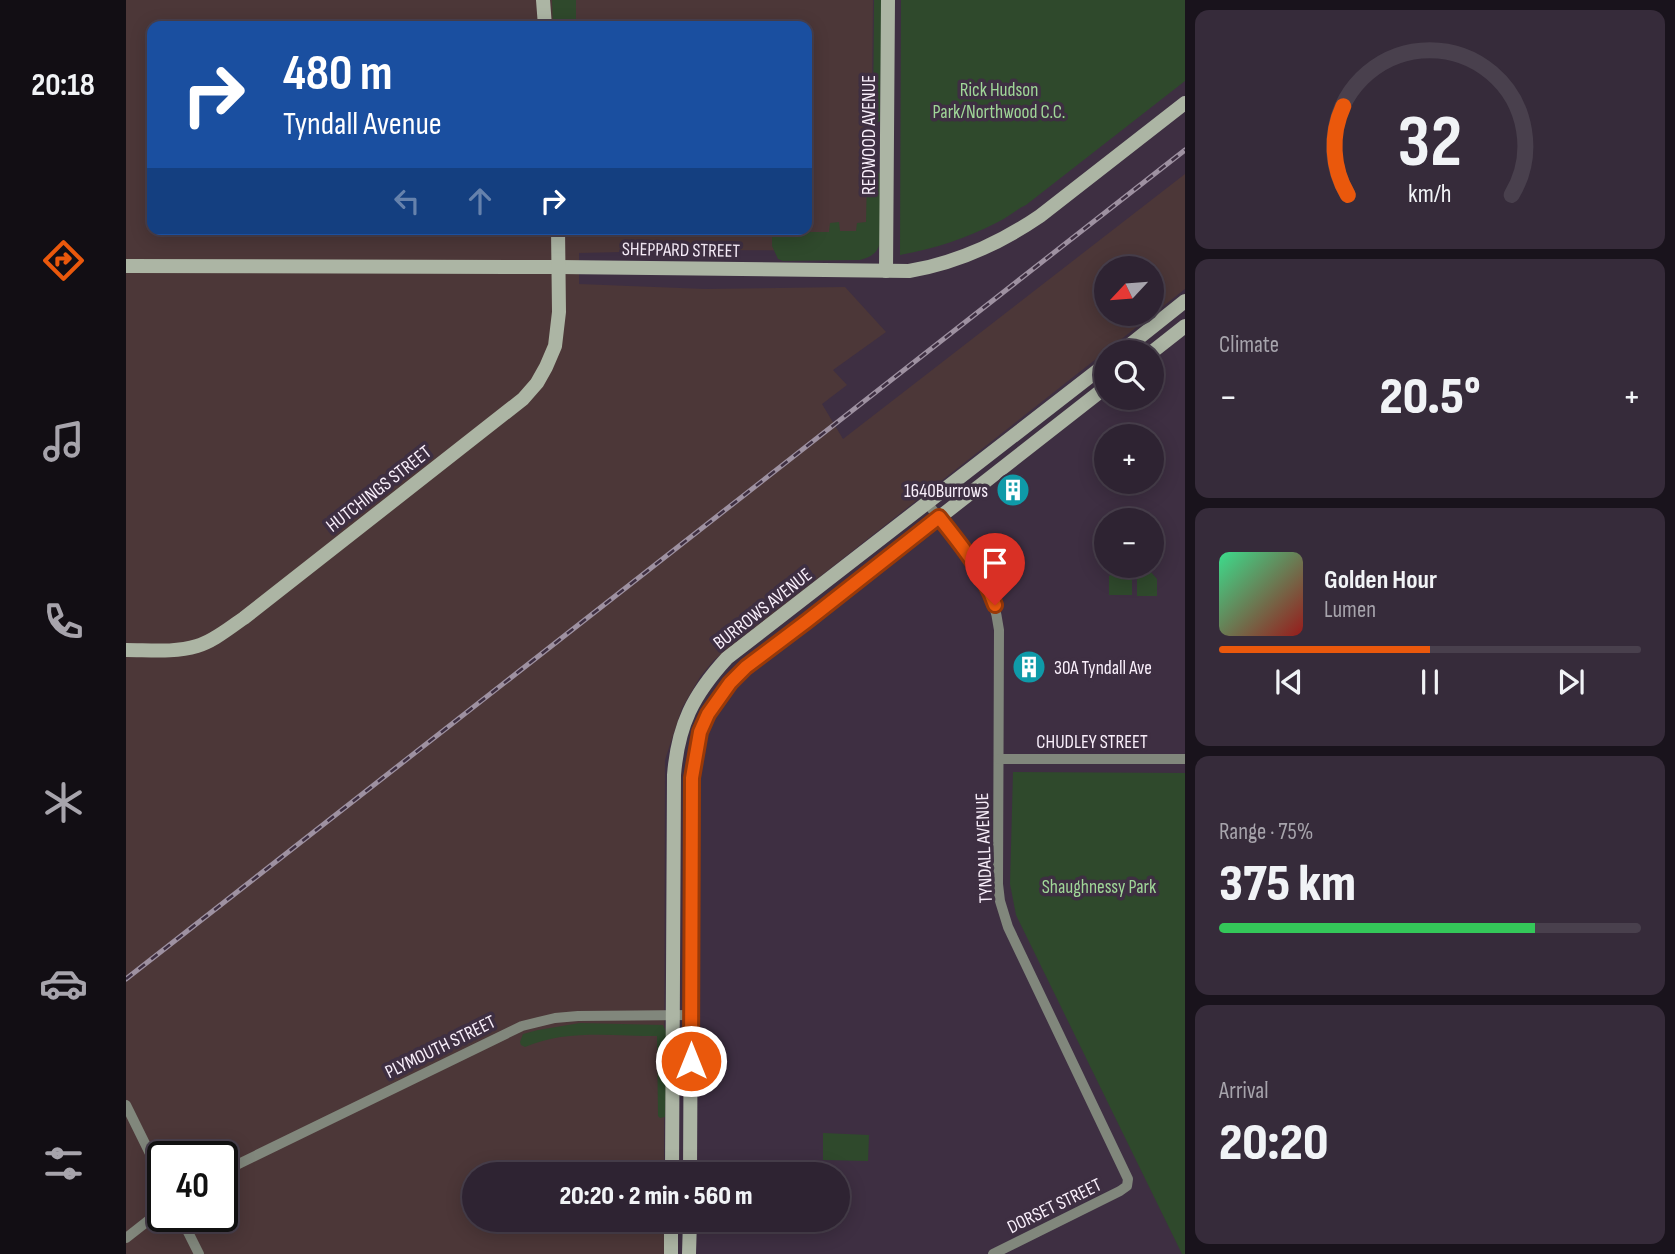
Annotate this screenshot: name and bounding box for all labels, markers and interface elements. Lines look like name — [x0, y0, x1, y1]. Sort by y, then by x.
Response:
text: 480 m — [283, 45, 392, 104]
icon: right — [168, 49, 259, 140]
text: 20:18 — [31, 66, 95, 105]
street label: REDWOOD AVENUE — [858, 75, 881, 195]
park label: Rick Hudson Park/Northwood C.C. — [933, 79, 1065, 124]
text: 32 — [1398, 100, 1462, 188]
text: Tyndall Avenue — [283, 105, 442, 144]
text: km/h — [1408, 179, 1452, 210]
icon: left — [388, 182, 426, 220]
icon: ahead — [461, 182, 499, 220]
icon: right — [534, 182, 572, 220]
icon: directions — [39, 236, 88, 285]
street label: SHEPPARD STREET — [622, 238, 741, 263]
north arrow — [1094, 256, 1164, 326]
map controls — [1094, 256, 1164, 578]
text: Climate — [1219, 331, 1279, 359]
button: search — [1094, 340, 1164, 410]
text: 20.5° — [1379, 366, 1481, 429]
text: − — [1219, 375, 1238, 420]
text: + — [1622, 375, 1641, 420]
icon: music — [39, 417, 88, 466]
button: + — [1094, 424, 1164, 494]
street label: HUTCHINGS STREET — [322, 441, 436, 537]
building icon: 1640Burrows — [994, 471, 1032, 509]
place label: 1640Burrows — [904, 480, 988, 503]
button: − — [1094, 508, 1164, 578]
pin — [965, 533, 1025, 605]
icon: arrive — [976, 544, 1014, 582]
street label: BURROWS AVENUE — [709, 564, 817, 655]
text: Golden Hour — [1324, 565, 1437, 596]
text: Lumen — [1324, 596, 1376, 624]
icon: phone — [39, 597, 88, 646]
building icon: 30A Tyndall Ave — [1010, 648, 1048, 686]
place label: 30A Tyndall Ave — [1054, 657, 1152, 680]
icon: previous — [1270, 663, 1308, 701]
icon: pause — [1411, 663, 1449, 701]
icon: next — [1552, 663, 1590, 701]
street label: CHUDLEY STREET — [1036, 731, 1148, 754]
icon: climate — [39, 778, 88, 827]
street label: TYNDALL AVENUE — [971, 792, 998, 904]
text: Range · 75% — [1219, 818, 1313, 846]
text: 375 km — [1219, 853, 1356, 916]
park label: Shaughnessy Park — [1042, 876, 1157, 899]
icon: car — [39, 959, 88, 1008]
street label: PLYMOUTH STREET — [382, 1011, 500, 1084]
position arrow — [654, 1024, 728, 1098]
text: Arrival — [1219, 1077, 1268, 1105]
text: 20:20 — [1219, 1112, 1328, 1175]
icon: filters — [39, 1139, 88, 1188]
speed limit sign: 40 — [147, 1141, 238, 1232]
street label: DORSET STREET — [1004, 1174, 1106, 1239]
text: 20:20 · 2 min · 560 m — [559, 1181, 753, 1212]

